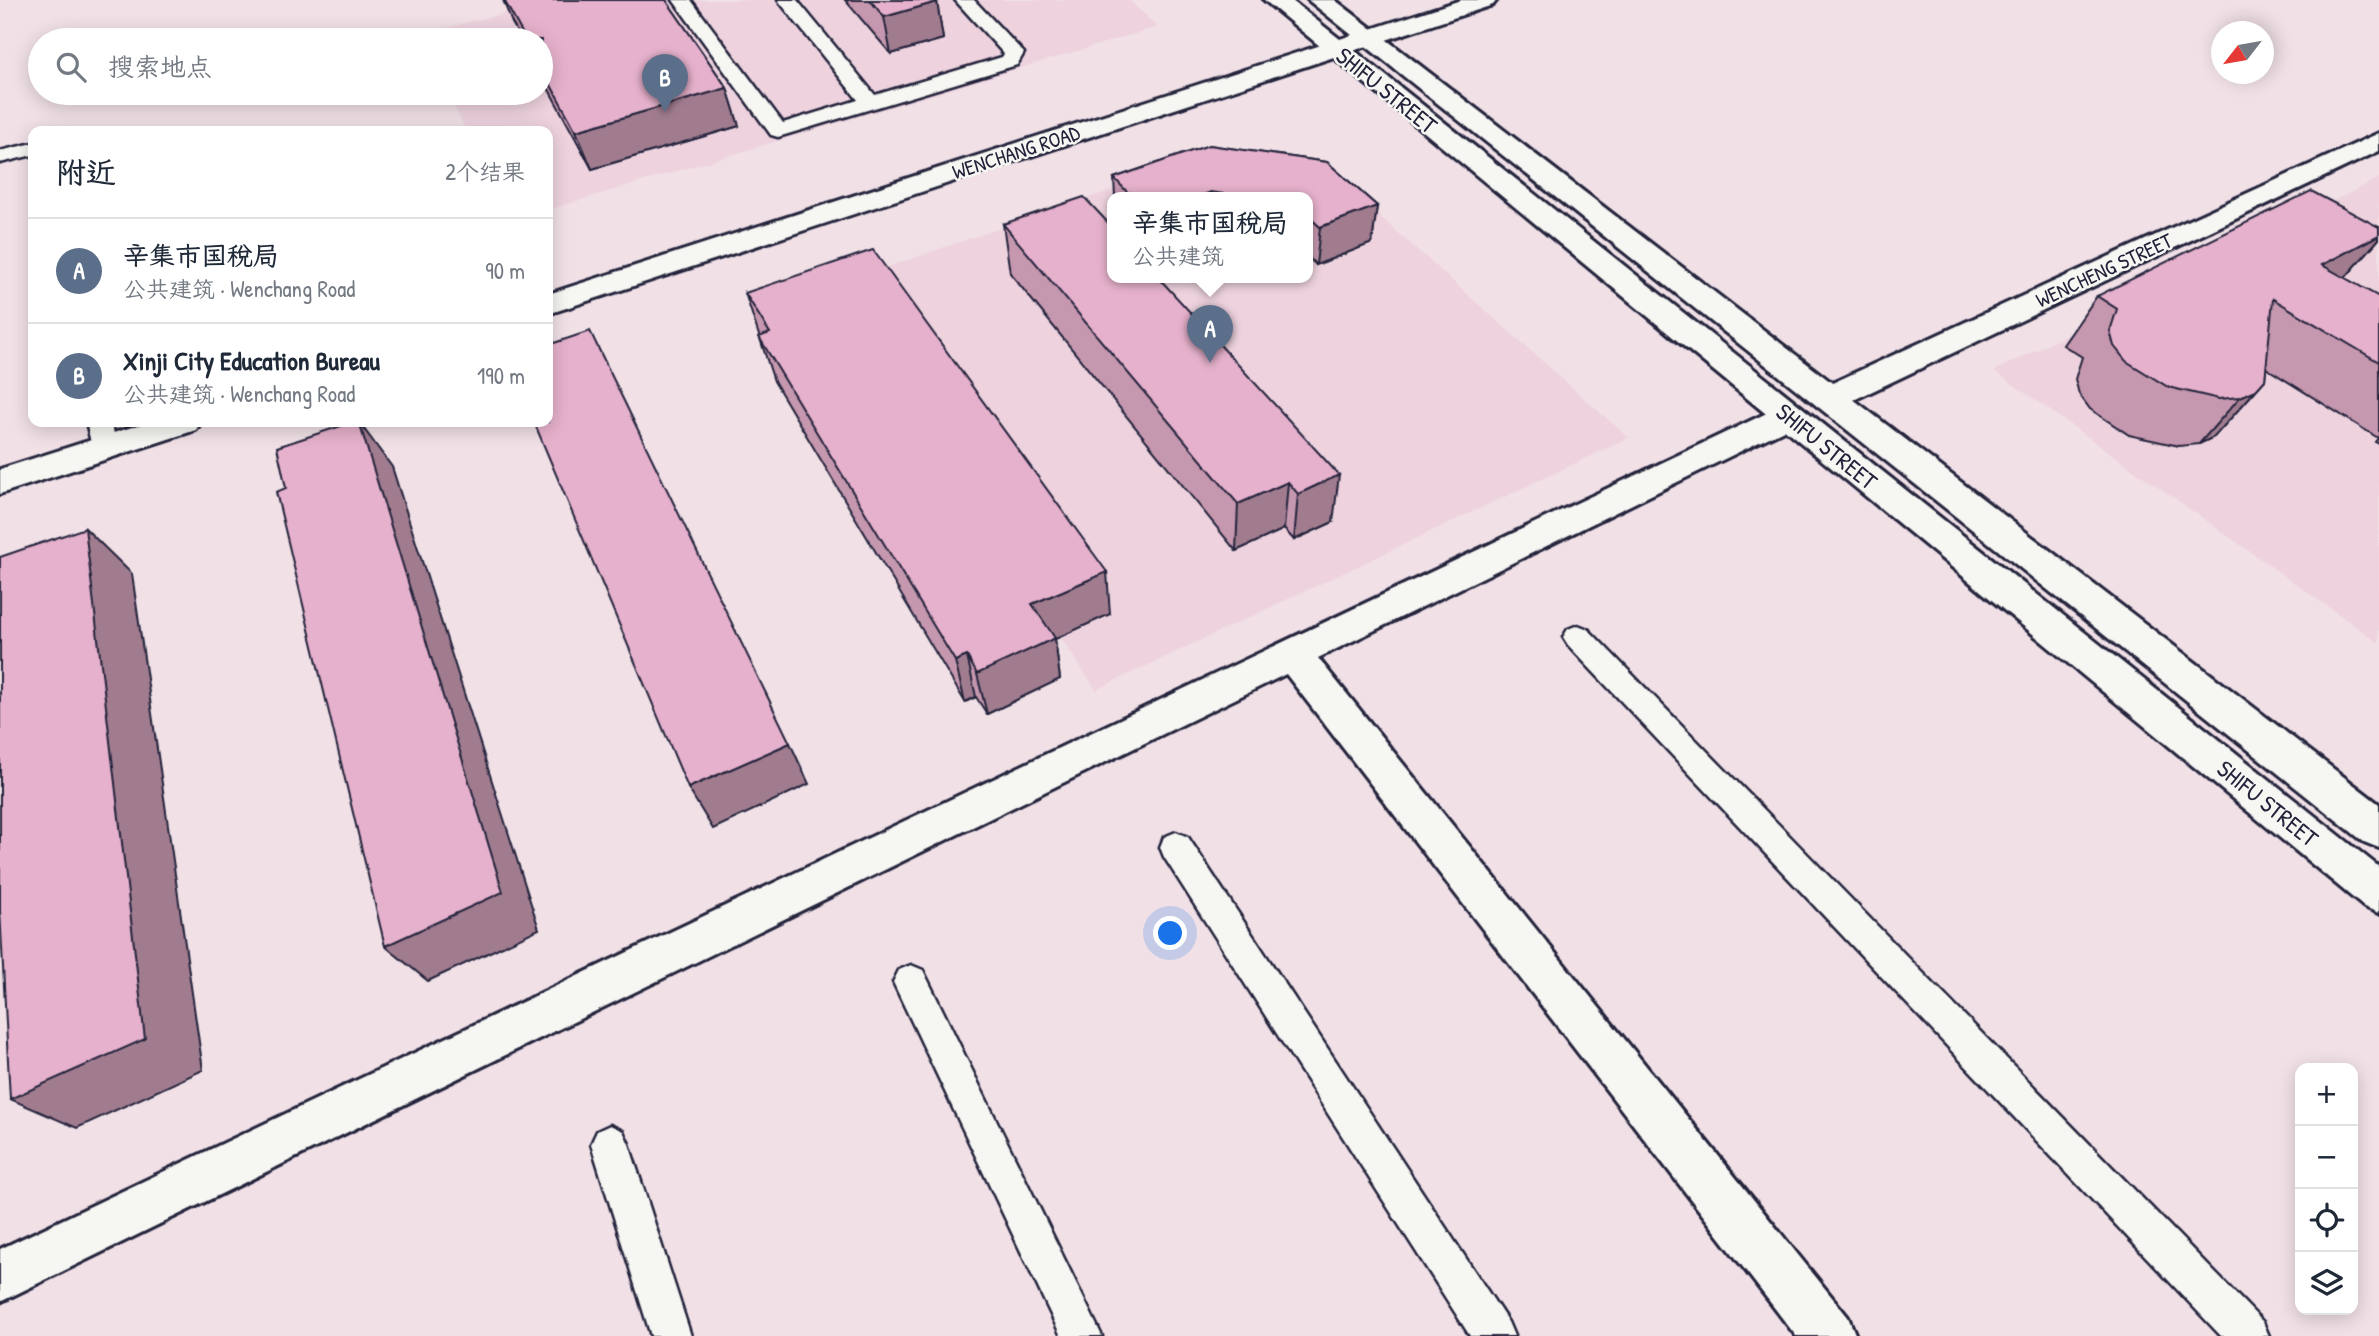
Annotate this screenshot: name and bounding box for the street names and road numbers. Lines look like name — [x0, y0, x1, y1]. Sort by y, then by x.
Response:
street label: SHIFU STREET — [1330, 39, 1445, 141]
street label: WENCHANG ROAD — [949, 118, 1084, 186]
street label: WENCHENG STREET — [2031, 225, 2178, 314]
street label: SHIFU STREET — [1770, 395, 1885, 497]
street label: SHIFU STREET — [2211, 752, 2326, 854]

